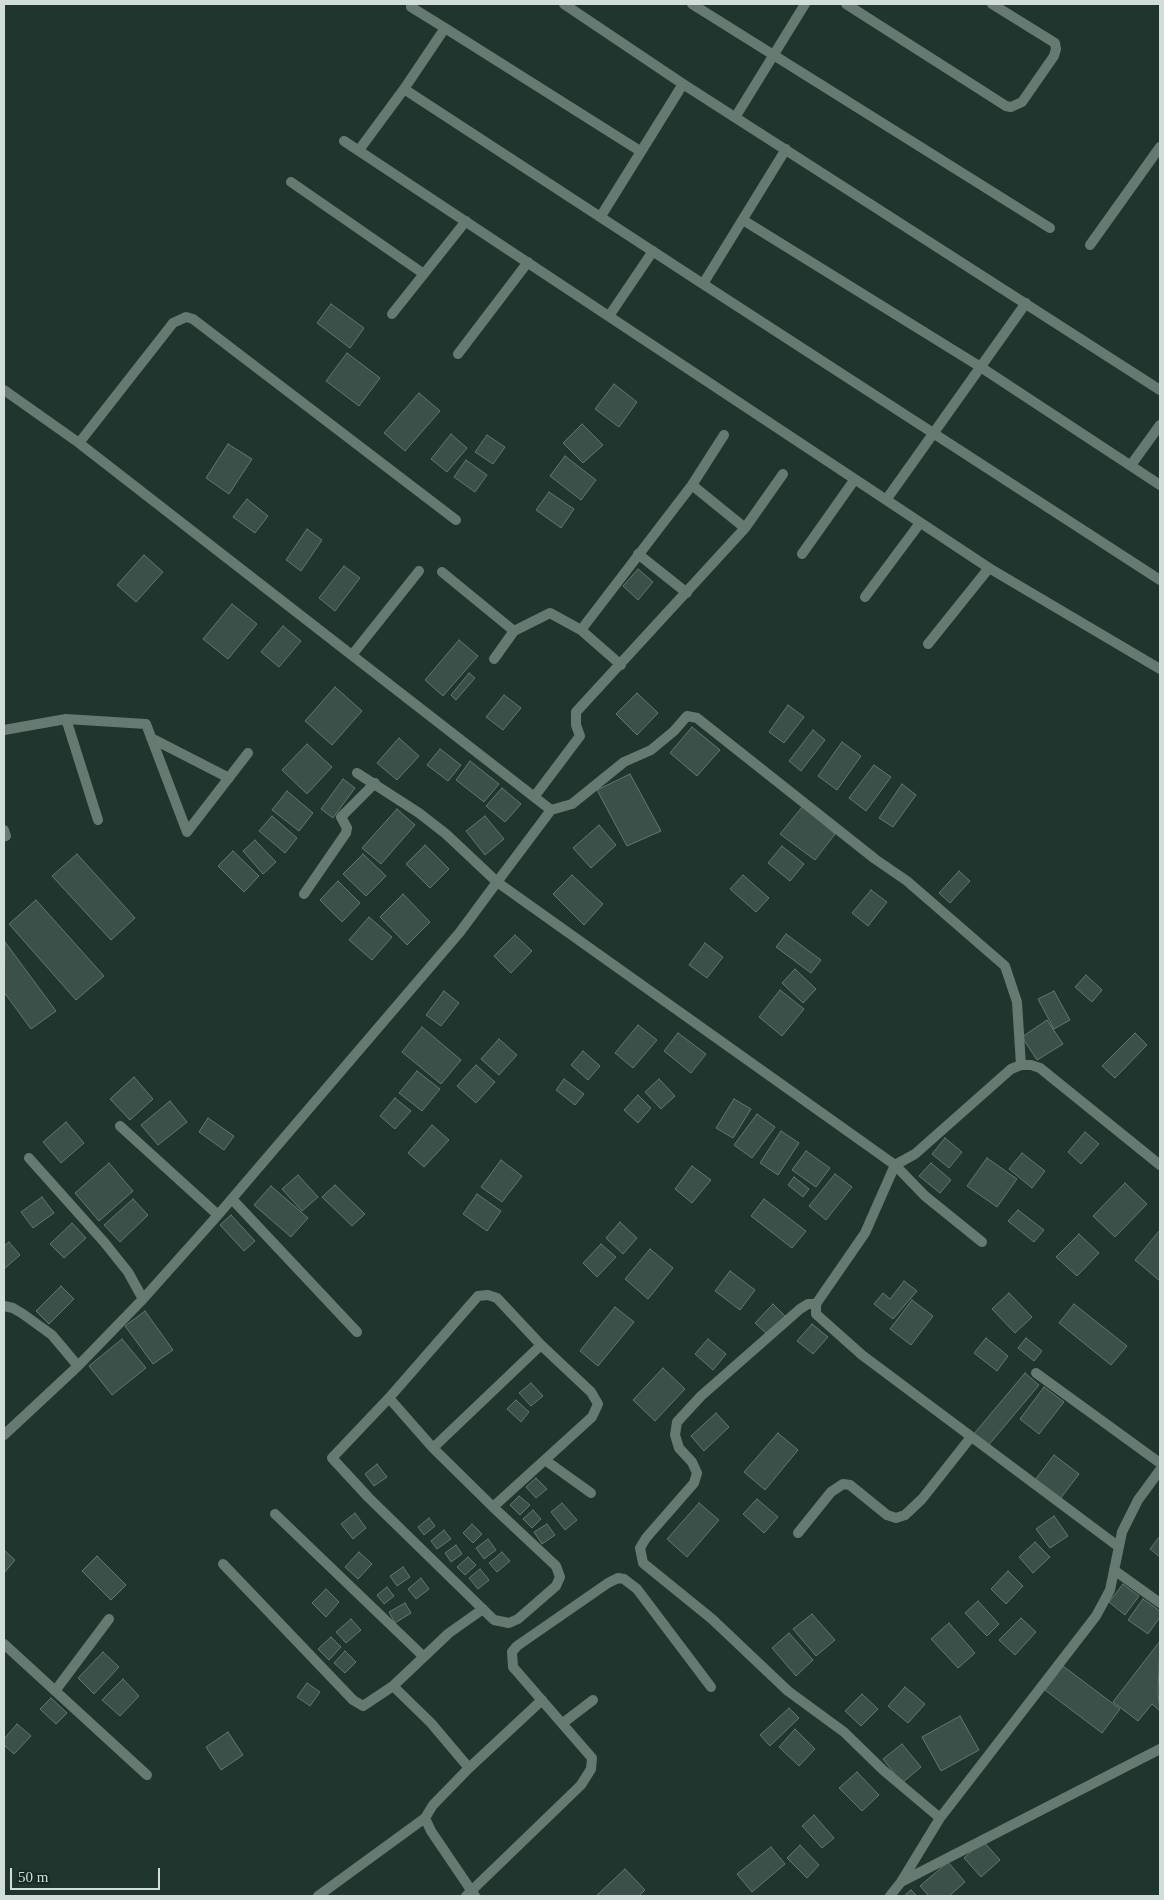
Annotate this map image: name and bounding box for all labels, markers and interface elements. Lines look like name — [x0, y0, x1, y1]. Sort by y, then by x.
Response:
scale bar — [12, 1858, 162, 1890]
text: 50 m — [18, 1869, 48, 1885]

